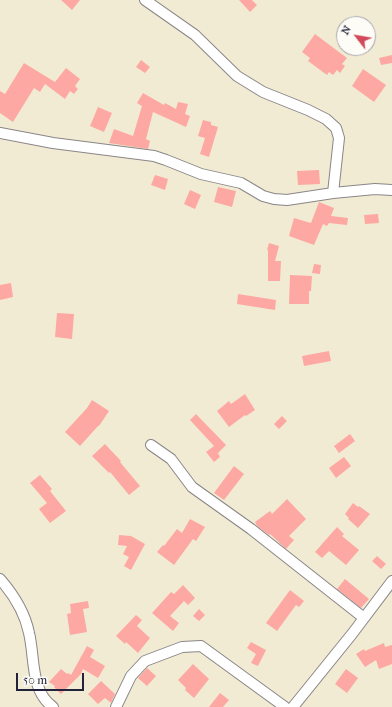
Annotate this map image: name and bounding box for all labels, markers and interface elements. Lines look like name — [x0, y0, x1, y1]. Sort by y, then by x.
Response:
north arrow — [336, 16, 376, 56]
text: N — [338, 23, 354, 37]
scale bar — [18, 665, 86, 691]
text: 50 m — [23, 673, 47, 687]

